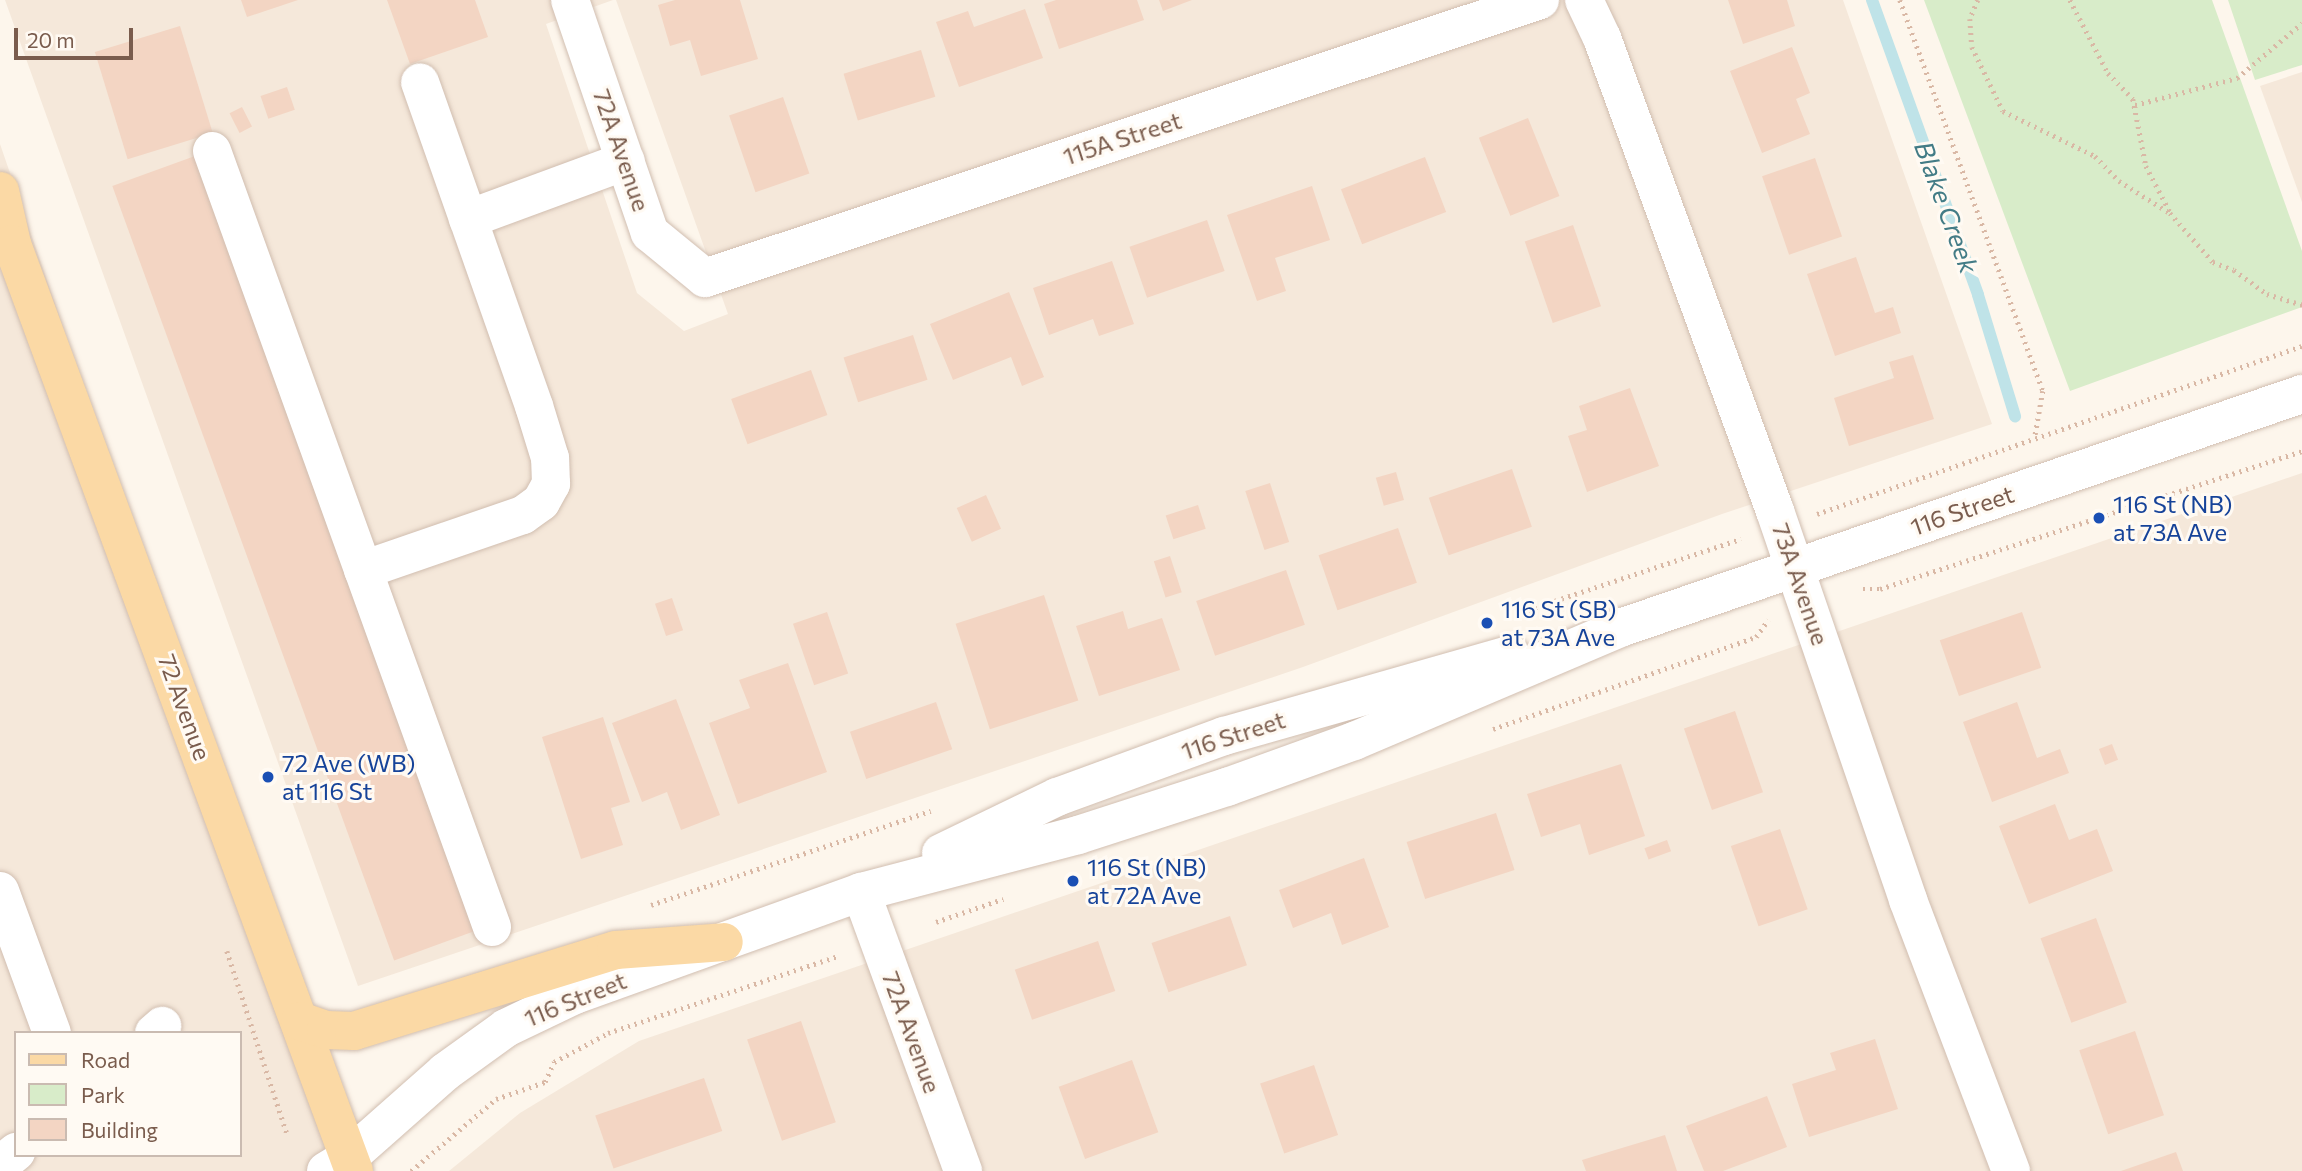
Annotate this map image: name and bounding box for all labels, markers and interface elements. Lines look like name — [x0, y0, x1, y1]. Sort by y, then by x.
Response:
scale bar — [18, 14, 136, 58]
text: 20 m — [27, 27, 75, 52]
street label: 72A Avenue — [588, 85, 656, 215]
street label: 115A Street — [1059, 105, 1185, 171]
water label: Blake Creek — [1909, 137, 1985, 277]
street label: 116 Street — [1906, 479, 2018, 541]
place label: 116 St (NB) at 73A Ave — [2113, 490, 2233, 546]
marker: 116 St (NB) at 73A Ave — [2091, 510, 2107, 526]
street label: 73A Avenue — [1767, 519, 1835, 649]
place label: 116 St (SB) at 73A Ave — [1501, 595, 1617, 651]
marker: 116 St (SB) at 73A Ave — [1479, 615, 1495, 631]
street label: 72 Avenue — [153, 650, 217, 764]
street label: 116 Street — [1177, 705, 1289, 765]
place label: 72 Ave (WB) at 116 St — [282, 749, 415, 805]
marker: 72 Ave (WB) at 116 St — [260, 769, 276, 785]
place label: 116 St (NB) at 72A Ave — [1087, 853, 1207, 909]
marker: 116 St (NB) at 72A Ave — [1065, 873, 1081, 889]
street label: 116 Street — [520, 966, 630, 1032]
street label: 72A Avenue — [877, 967, 947, 1097]
legend — [14, 1031, 242, 1157]
text: Road — [81, 1047, 130, 1072]
text: Park — [81, 1082, 125, 1107]
text: Building — [81, 1117, 158, 1142]

